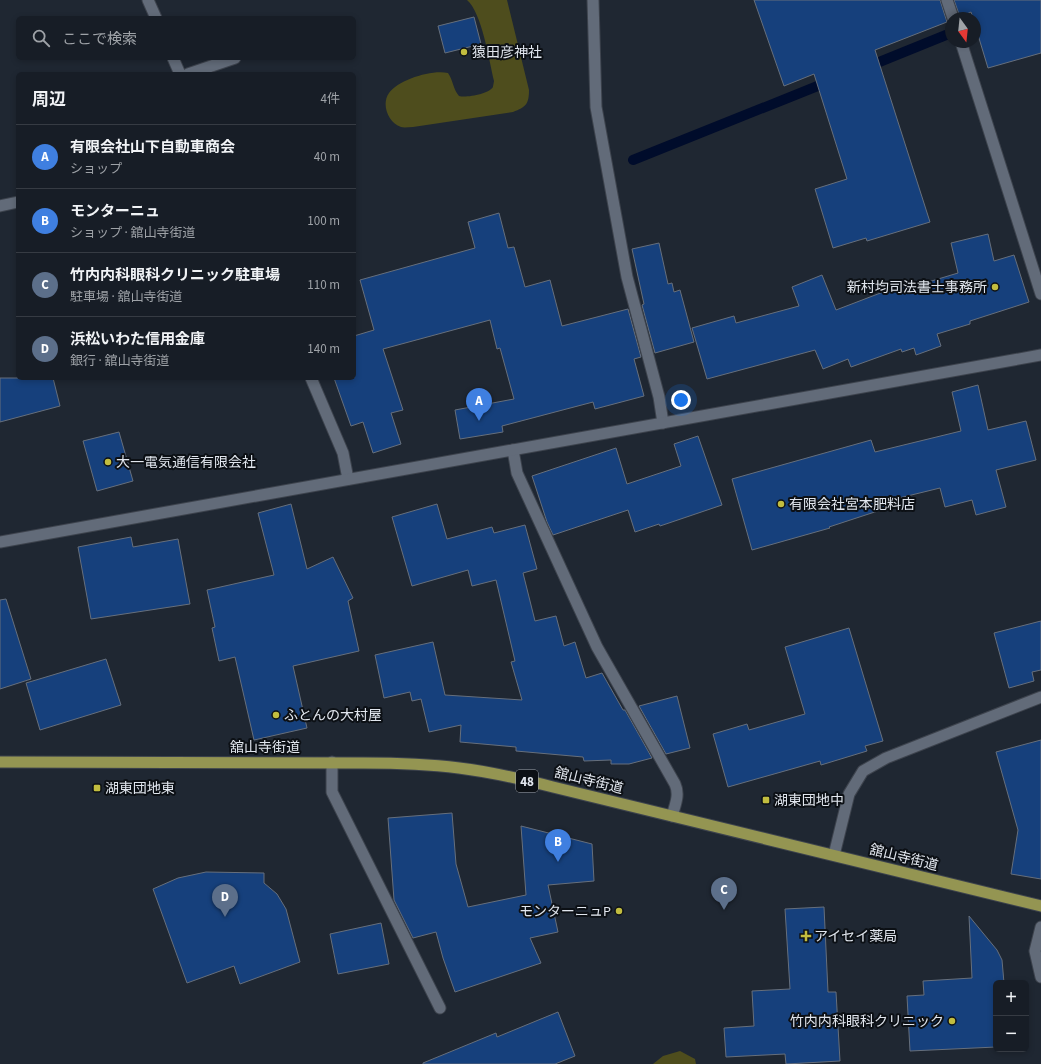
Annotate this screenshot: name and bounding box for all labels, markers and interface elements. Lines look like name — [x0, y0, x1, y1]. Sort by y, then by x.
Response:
north arrow — [945, 12, 981, 48]
search box — [16, 16, 356, 60]
icon: search — [30, 27, 52, 49]
text: ここで検索 — [62, 29, 137, 50]
place label: 猿田彦神社 — [472, 43, 542, 63]
marker: 猿田彦神社 — [459, 47, 469, 57]
text: 周辺 — [32, 88, 66, 112]
text: 4件 — [321, 90, 340, 108]
text: 有限会社山下自動車商会 — [70, 137, 235, 158]
text: A — [41, 148, 49, 166]
text: 40 m — [314, 148, 340, 166]
text: ショップ — [70, 160, 122, 178]
text: モンターニュ — [70, 201, 160, 222]
text: B — [41, 212, 49, 230]
text: 100 m — [307, 212, 340, 230]
text: ショップ · 舘山寺街道 — [70, 224, 195, 242]
text: 竹内内科眼科クリニック駐車場 — [70, 265, 280, 286]
text: C — [41, 276, 49, 294]
text: 110 m — [307, 276, 340, 294]
place label: 新村均司法書士事務所 — [847, 278, 987, 298]
marker: 新村均司法書士事務所 — [990, 282, 1000, 292]
text: 駐車場 · 舘山寺街道 — [70, 288, 182, 306]
text: 浜松いわた信用金庫 — [70, 329, 205, 350]
text: D — [41, 340, 49, 358]
text: 140 m — [307, 340, 340, 358]
text: 銀行 · 舘山寺街道 — [70, 352, 169, 370]
pin: A — [466, 388, 492, 421]
your location — [671, 390, 691, 410]
place label: 大一電気通信有限会社 — [116, 453, 256, 473]
marker: 大一電気通信有限会社 — [103, 457, 113, 467]
place label: 有限会社宮本肥料店 — [789, 495, 915, 515]
marker: 有限会社宮本肥料店 — [776, 499, 786, 509]
place label: ふとんの大村屋 — [284, 706, 382, 726]
marker: ふとんの大村屋 — [271, 710, 281, 720]
street label: 舘山寺街道 — [230, 738, 300, 758]
street label: 舘山寺街道 — [552, 763, 625, 799]
road number: 48 — [516, 770, 538, 792]
place label: 湖東団地東 — [105, 779, 175, 799]
marker: 湖東団地東 — [92, 783, 102, 793]
place label: 湖東団地中 — [774, 791, 844, 811]
marker: 湖東団地中 — [761, 795, 771, 805]
pin: B — [545, 829, 571, 862]
street label: 舘山寺街道 — [867, 840, 940, 876]
pin: C — [711, 877, 737, 910]
pin: D — [212, 884, 238, 917]
place label: モンターニュP — [519, 902, 611, 922]
marker: モンターニュP — [614, 906, 624, 916]
place label: アイセイ薬局 — [814, 927, 897, 947]
marker: アイセイ薬局 — [801, 931, 811, 941]
map controls — [993, 980, 1029, 1052]
button: + — [993, 980, 1029, 1016]
place label: 竹内内科眼科クリニック — [790, 1012, 944, 1032]
marker: 竹内内科眼科クリニック — [947, 1016, 957, 1026]
button: − — [993, 1016, 1029, 1052]

